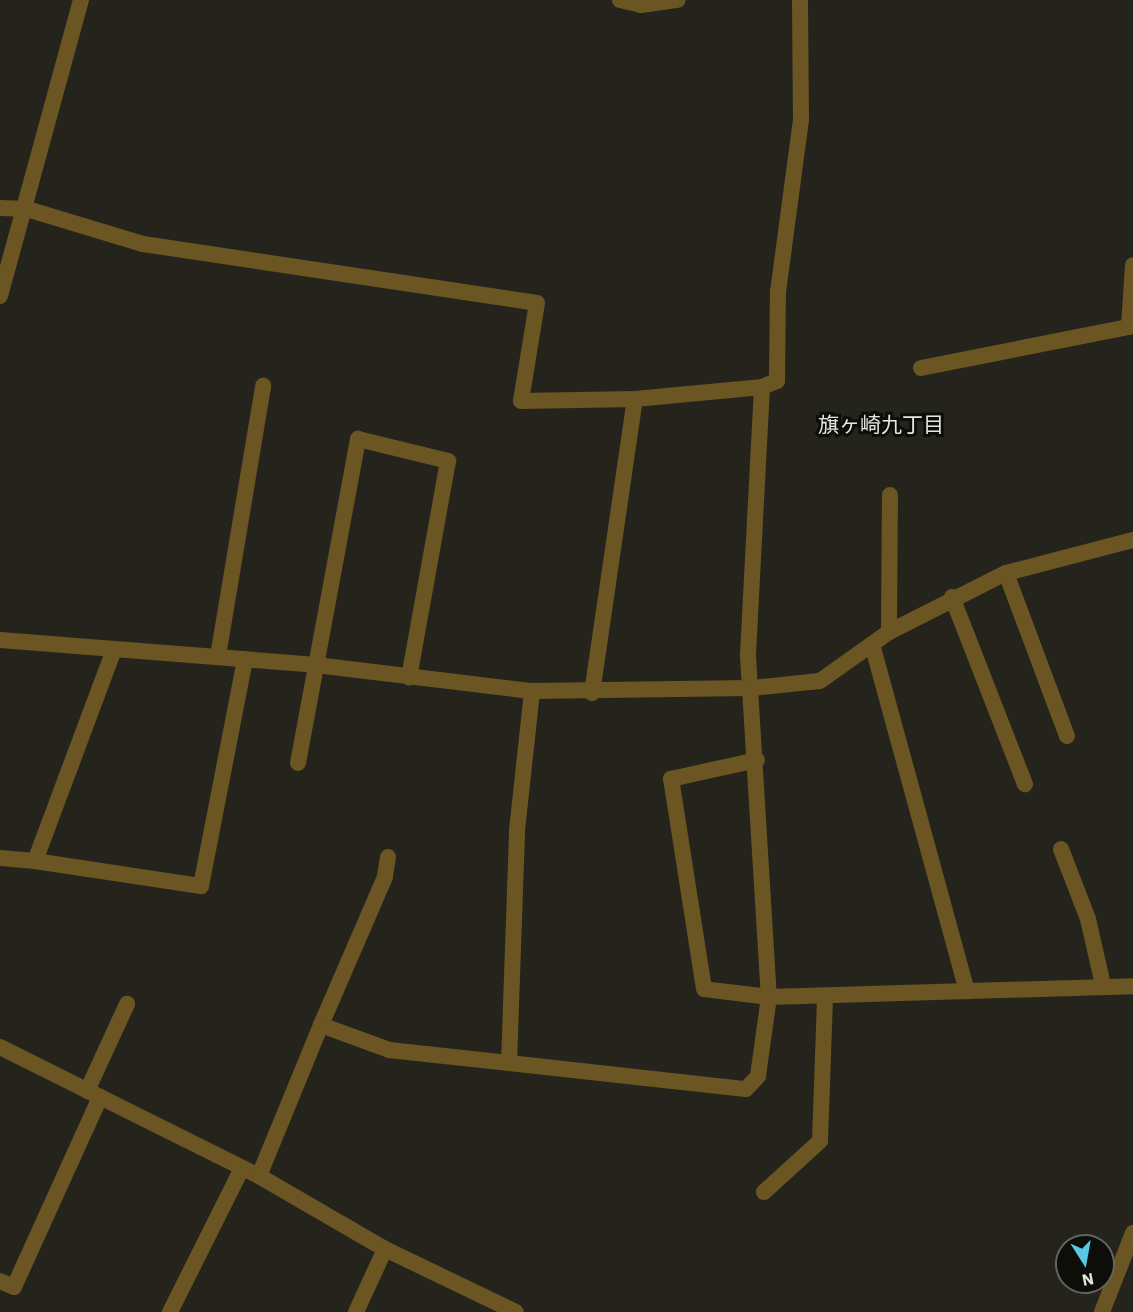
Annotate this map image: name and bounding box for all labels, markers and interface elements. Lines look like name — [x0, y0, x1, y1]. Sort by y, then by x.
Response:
district label: 旗ヶ崎九丁目 — [818, 411, 944, 437]
north arrow — [1055, 1234, 1115, 1294]
text: N — [1080, 1269, 1096, 1291]

